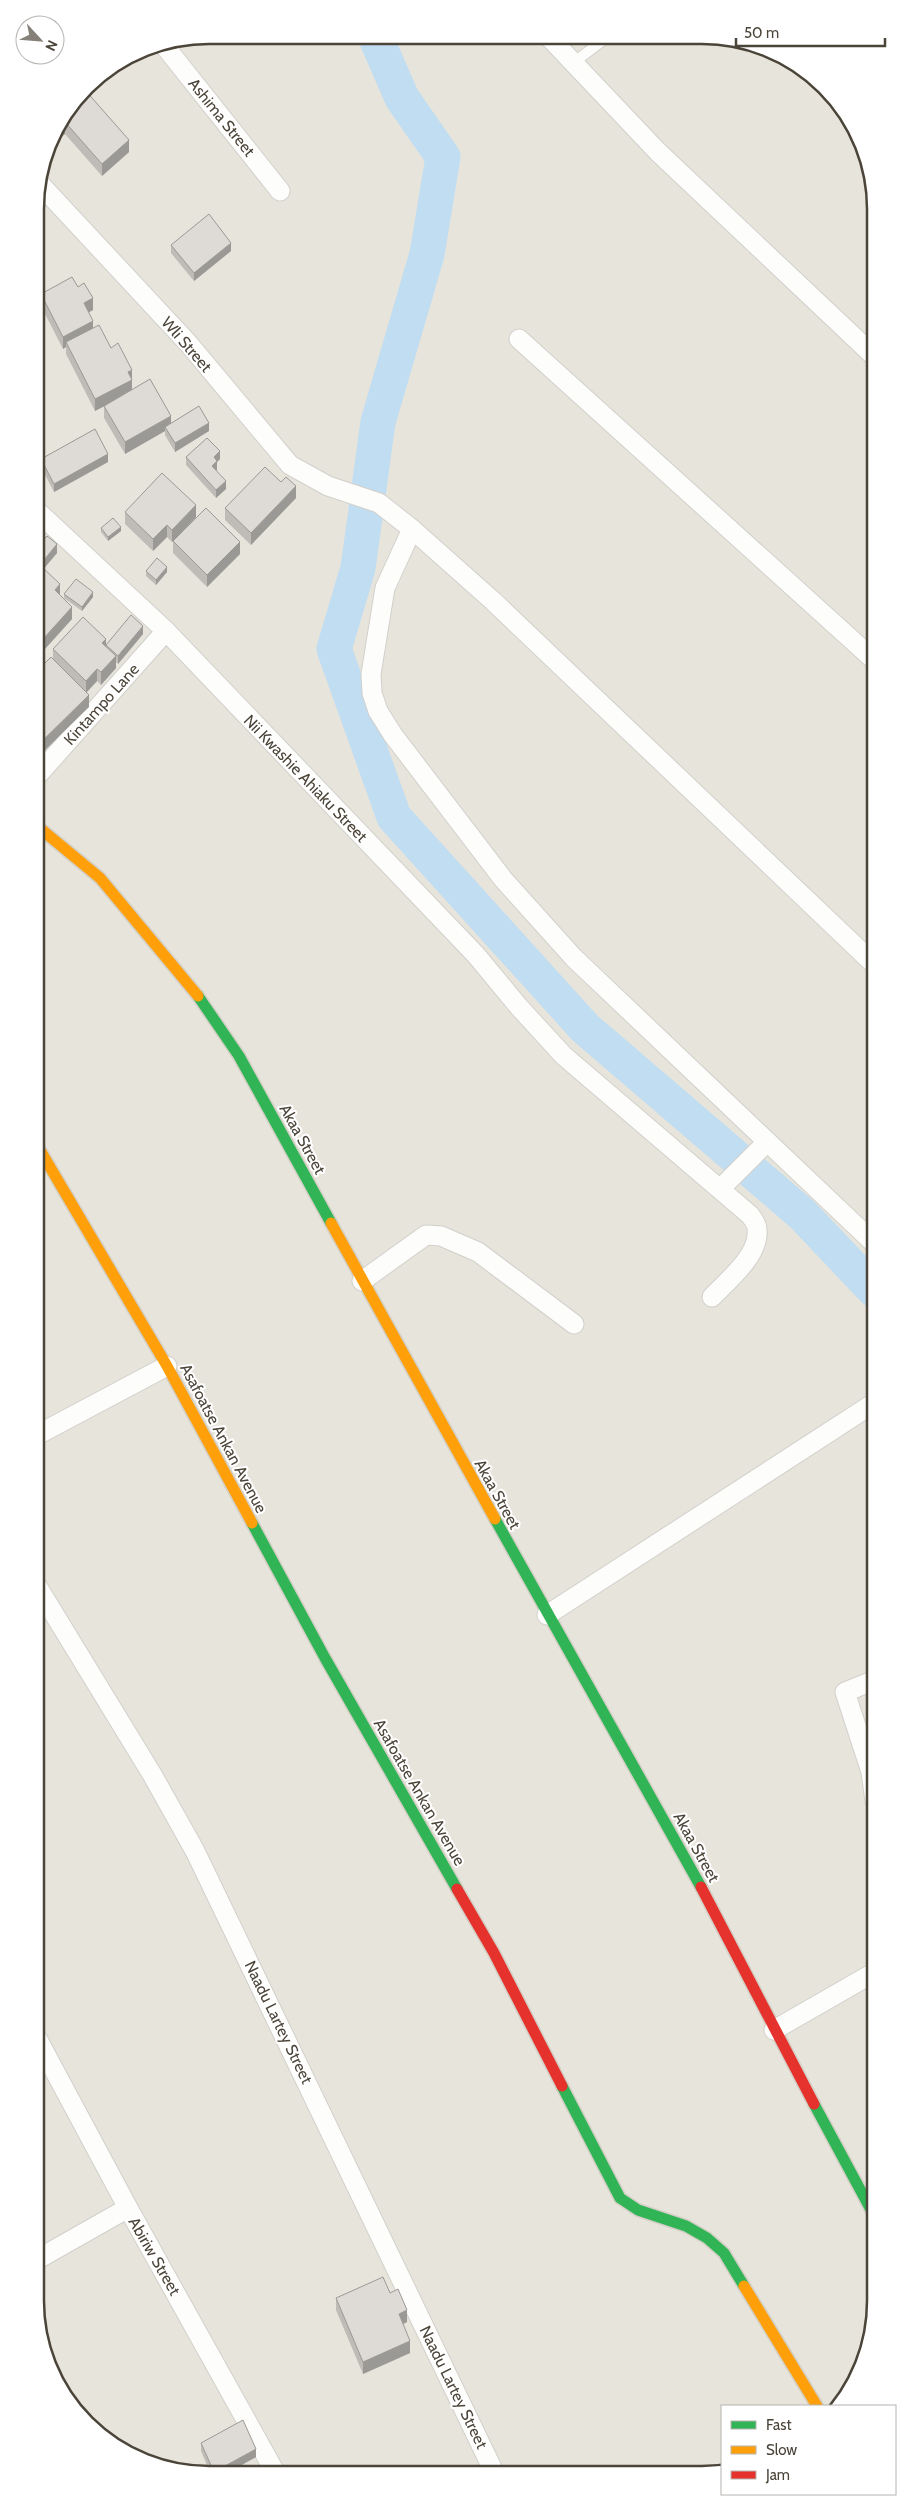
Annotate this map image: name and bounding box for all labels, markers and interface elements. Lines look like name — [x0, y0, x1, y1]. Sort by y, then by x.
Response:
north arrow — [15, 15, 65, 65]
scale bar — [736, 15, 885, 47]
text: 50 m — [744, 24, 779, 42]
text: N — [41, 37, 62, 54]
street label: Ashima Street — [184, 74, 259, 161]
street label: Wli Street — [157, 313, 216, 376]
street label: Kintampo Lane — [60, 660, 143, 749]
street label: Nii Kwashie Ahiaku Street — [240, 711, 372, 846]
street label: Akaa Street — [276, 1101, 330, 1178]
street label: Asafoatse Ankan Avenue — [176, 1360, 271, 1516]
street label: Akaa Street — [471, 1456, 525, 1533]
street label: Asafoatse Ankan Avenue — [370, 1716, 469, 1869]
street label: Akaa Street — [670, 1809, 724, 1886]
street label: Naadu Lartey Street — [241, 1958, 317, 2087]
street label: Abiriw Street — [125, 2214, 185, 2299]
street label: Naadu Lartey Street — [416, 2323, 492, 2452]
legend — [721, 2405, 896, 2495]
text: Fast — [766, 2416, 791, 2434]
text: Slow — [766, 2441, 797, 2459]
text: Jam — [765, 2466, 790, 2484]

